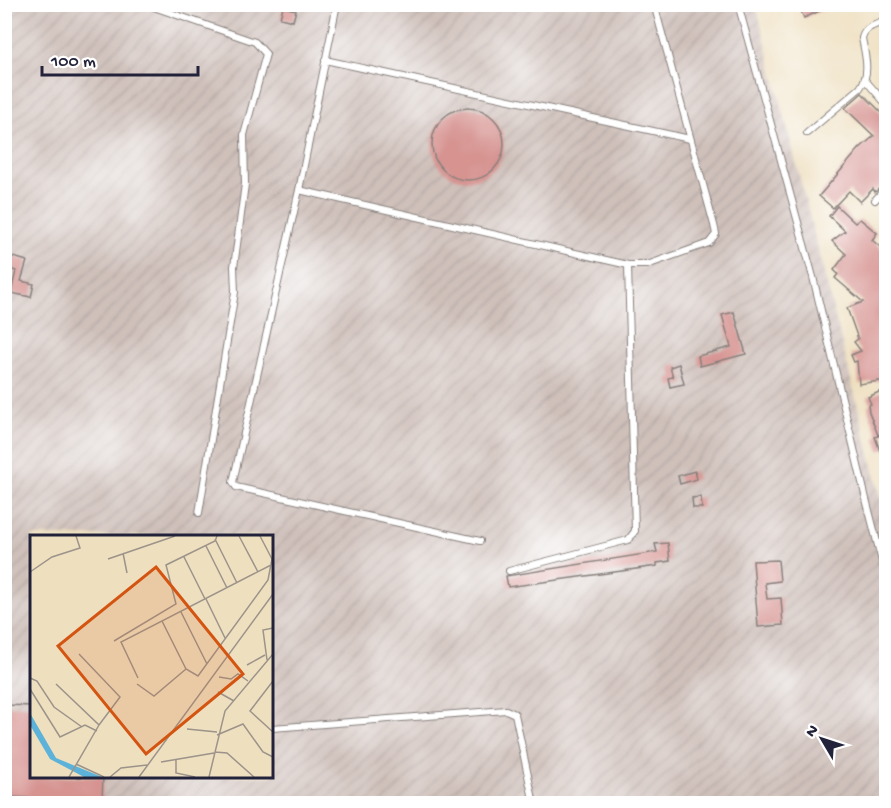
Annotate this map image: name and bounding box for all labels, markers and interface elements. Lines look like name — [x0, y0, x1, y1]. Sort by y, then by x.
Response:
scale bar — [42, 39, 198, 77]
text: 100 m — [50, 52, 96, 73]
inset map — [30, 535, 273, 778]
north arrow — [792, 709, 852, 769]
text: N — [802, 721, 824, 742]

